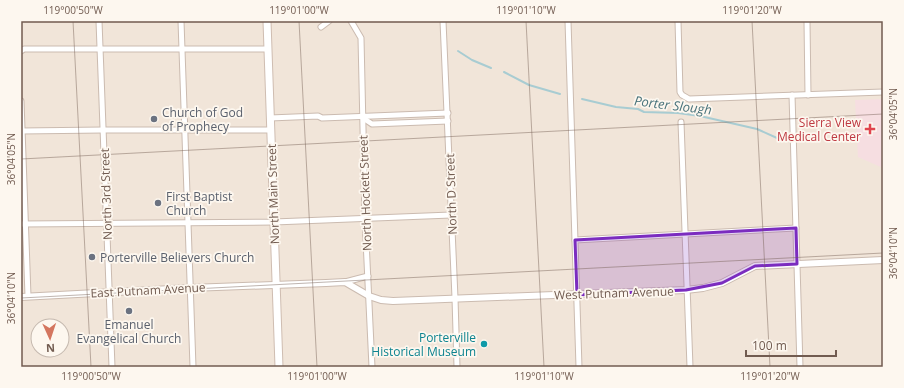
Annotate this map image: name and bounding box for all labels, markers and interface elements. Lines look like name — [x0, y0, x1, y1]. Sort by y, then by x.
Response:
text: 119°00'50"W — [43, 3, 104, 17]
text: 119°01'00"W — [269, 3, 330, 17]
text: 119°01'10"W — [496, 3, 557, 17]
text: 119°01'20"W — [722, 3, 783, 17]
text: 36°04'05"N — [886, 88, 900, 140]
water label: Porter Slough — [633, 91, 713, 119]
place label: Church of God of Prophecy — [162, 104, 243, 135]
marker: Church of God of Prophecy — [149, 114, 159, 124]
place label: Sierra View Medical Center — [777, 114, 862, 145]
marker: Sierra View Medical Center — [864, 123, 876, 135]
text: 36°04'05"N — [4, 133, 18, 185]
street label: North Hockett Street — [354, 135, 376, 251]
street label: North Main Street — [263, 144, 283, 244]
street label: North 3rd Street — [96, 148, 116, 240]
street label: North D Street — [441, 153, 461, 235]
place label: First Baptist Church — [166, 188, 232, 219]
marker: First Baptist Church — [153, 198, 163, 208]
text: 36°04'10"N — [886, 227, 900, 279]
place label: Porterville Believers Church — [100, 249, 254, 266]
marker: Porterville Believers Church — [87, 252, 97, 262]
text: 36°04'10"N — [4, 272, 18, 324]
street label: East Putnam Avenue — [90, 278, 206, 302]
street label: West Putnam Avenue — [554, 282, 674, 304]
marker: Emanuel Evangelical Church — [124, 306, 134, 316]
place label: Emanuel Evangelical Church — [77, 316, 181, 347]
north arrow — [30, 318, 70, 358]
place label: Porterville Historical Museum — [371, 329, 476, 360]
scale bar — [746, 332, 836, 358]
text: 100 m — [752, 337, 787, 354]
marker: Porterville Historical Museum — [479, 339, 489, 349]
text: N — [46, 341, 55, 356]
text: 119°00'50"W — [61, 369, 122, 383]
text: 119°01'00"W — [287, 369, 348, 383]
text: 119°01'10"W — [514, 369, 575, 383]
text: 119°01'20"W — [740, 369, 801, 383]

